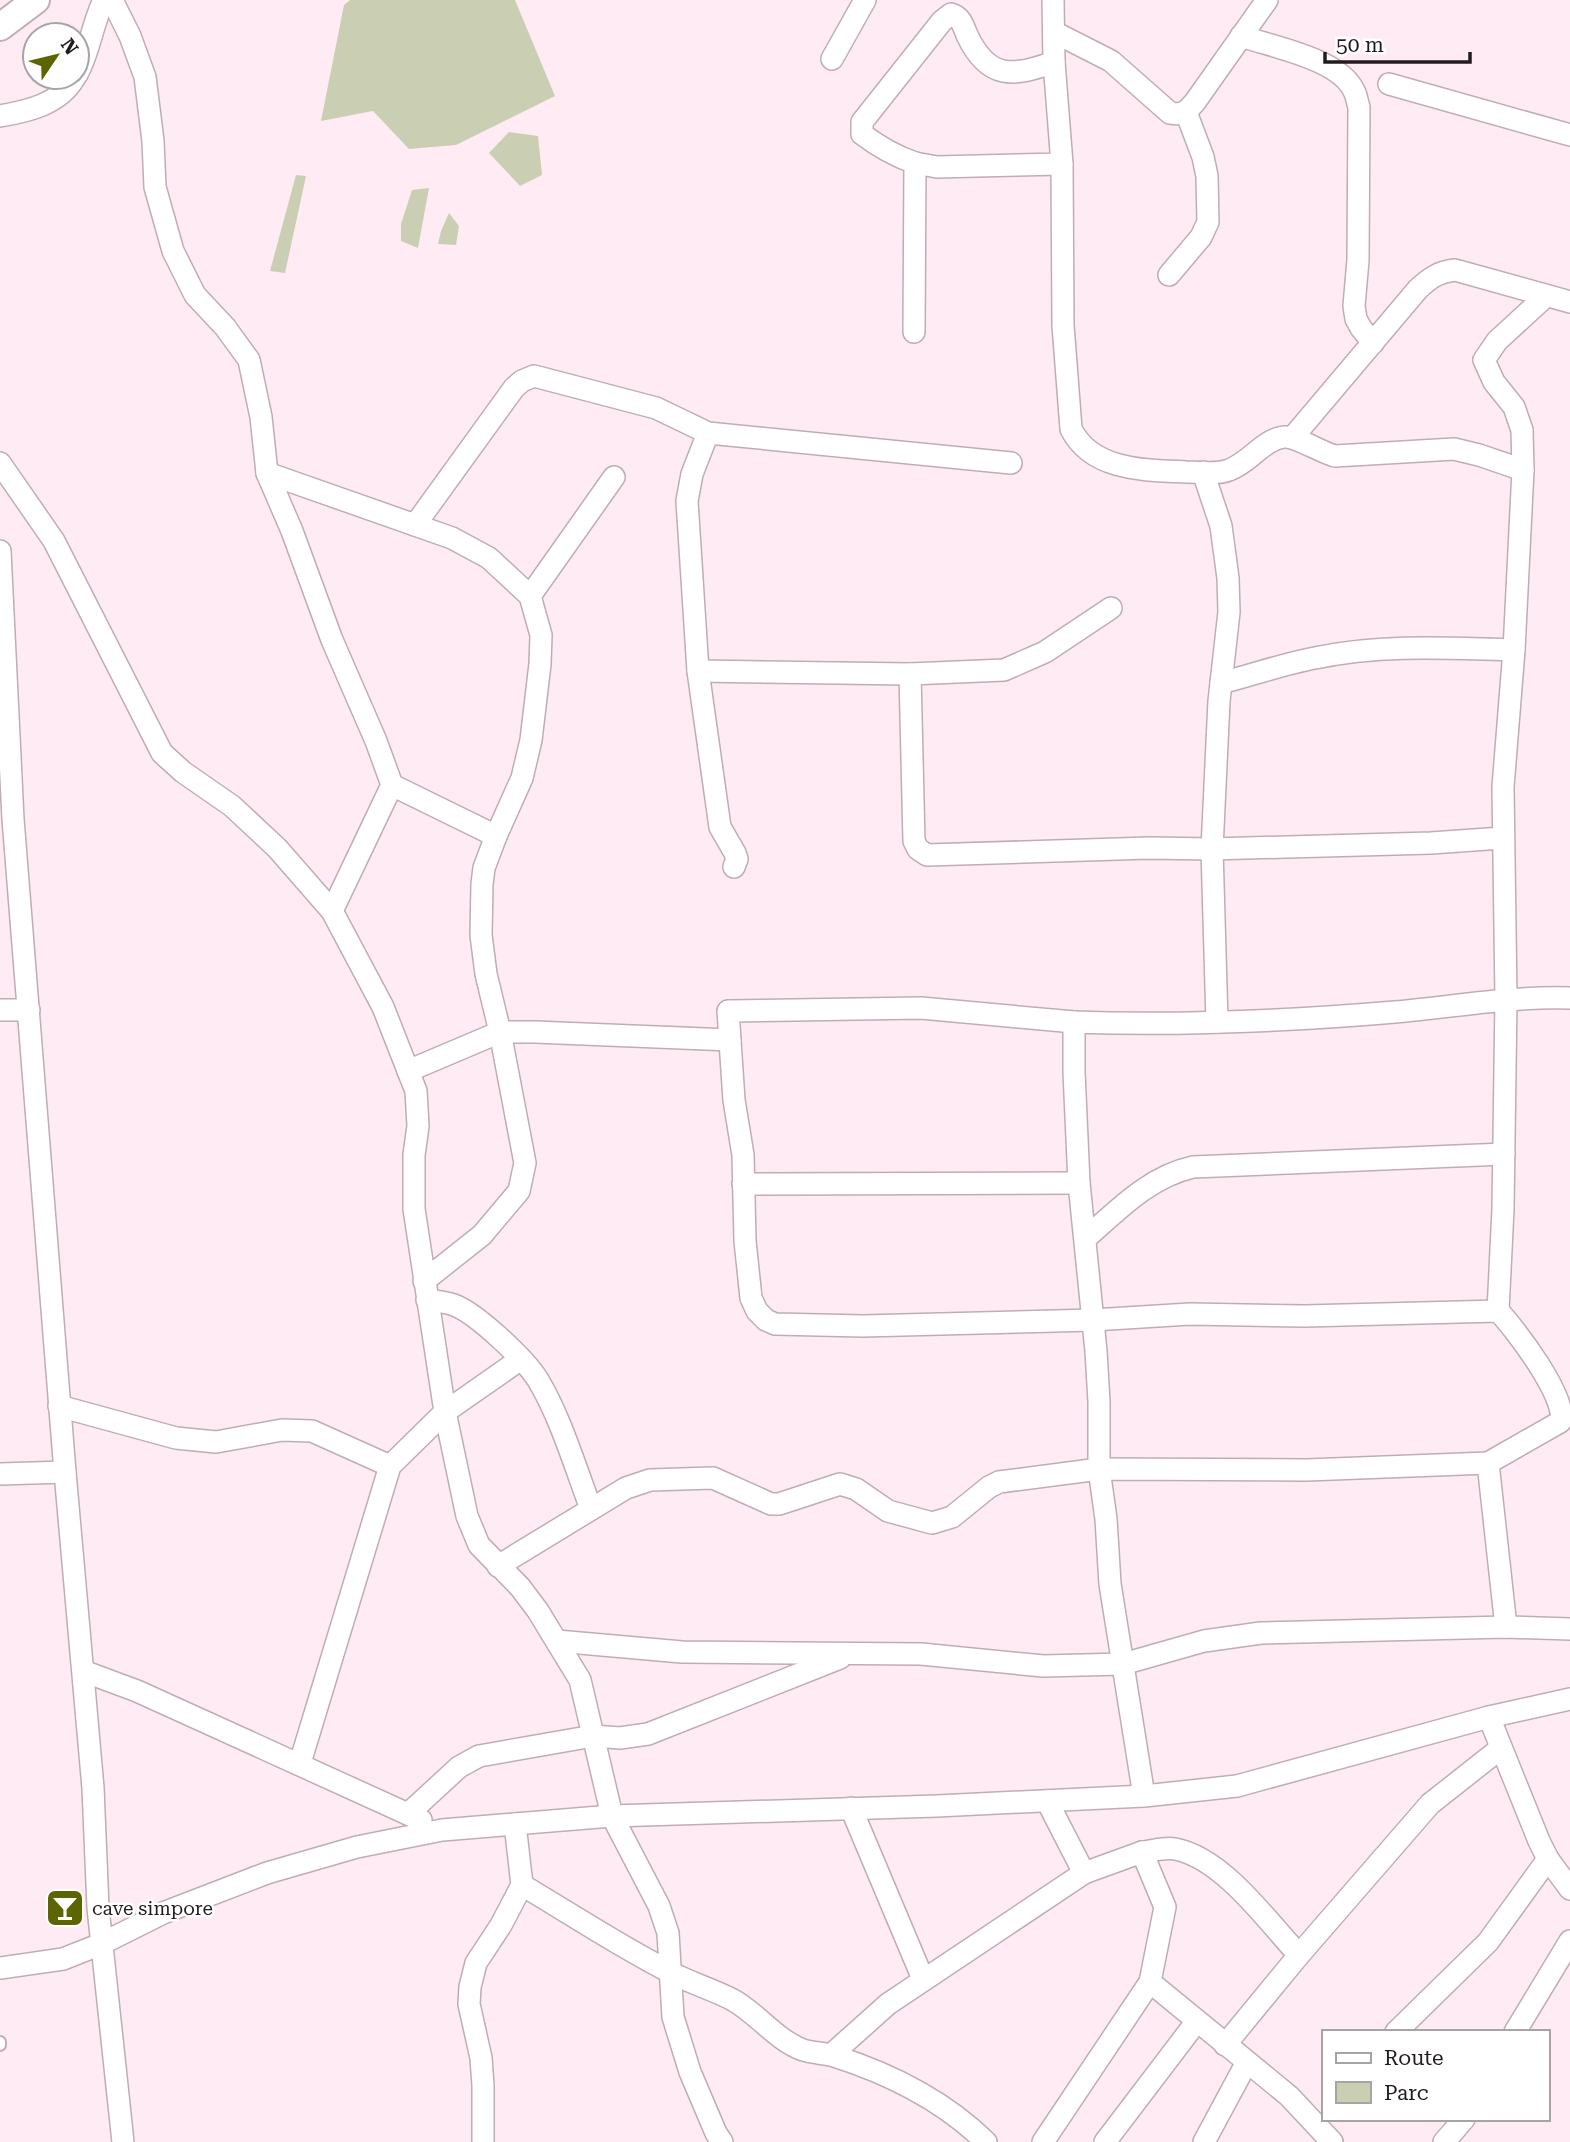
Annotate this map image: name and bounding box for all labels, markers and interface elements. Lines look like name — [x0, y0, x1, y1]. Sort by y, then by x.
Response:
north arrow — [21, 21, 91, 91]
scale bar — [1325, 21, 1470, 65]
text: 50 m — [1336, 33, 1384, 57]
text: N — [56, 34, 83, 59]
bar icon: cave simpore — [44, 1887, 86, 1929]
place label: cave simpore — [92, 1897, 213, 1920]
legend — [1322, 2030, 1549, 2121]
text: Route — [1384, 2046, 1443, 2070]
text: Parc — [1384, 2081, 1429, 2105]

